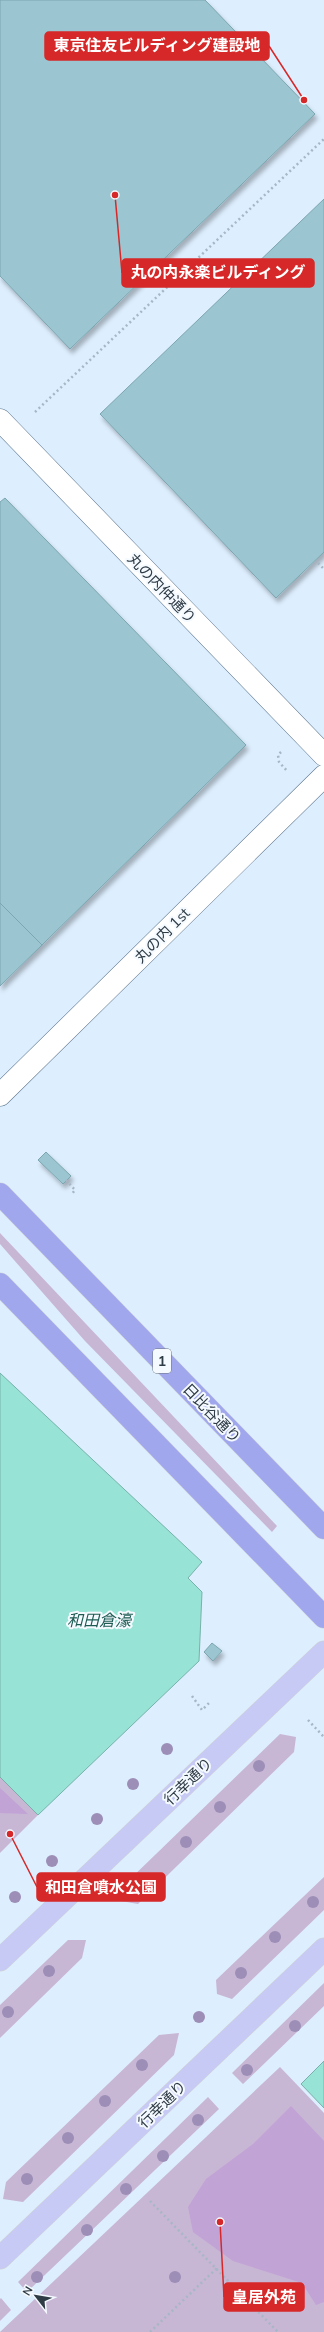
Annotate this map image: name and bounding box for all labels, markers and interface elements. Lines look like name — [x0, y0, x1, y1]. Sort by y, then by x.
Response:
callout: 東京住友ビルディング建設地 — [45, 32, 269, 60]
text: 東京住友ビルディング建設地 — [54, 35, 260, 55]
callout: 丸の内永楽ビルディング — [122, 259, 314, 287]
text: 丸の内永楽ビルディング — [131, 262, 305, 282]
street label: 丸の内仲通り — [124, 549, 200, 627]
street label: 丸の内 1st — [130, 903, 194, 967]
road number: 1 — [153, 1349, 171, 1373]
street label: 日比谷通り — [179, 1379, 245, 1447]
water label: 和田倉濠 — [67, 1610, 134, 1630]
street label: 行幸通り — [160, 1753, 216, 1809]
callout: 和田倉噴水公園 — [37, 1873, 165, 1901]
text: 和田倉噴水公園 — [45, 1877, 157, 1897]
street label: 行幸通り — [134, 2076, 190, 2132]
north arrow — [16, 2276, 56, 2316]
callout: 皇居外苑 — [224, 2283, 304, 2311]
text: N — [19, 2284, 36, 2298]
text: 皇居外苑 — [232, 2287, 296, 2307]

